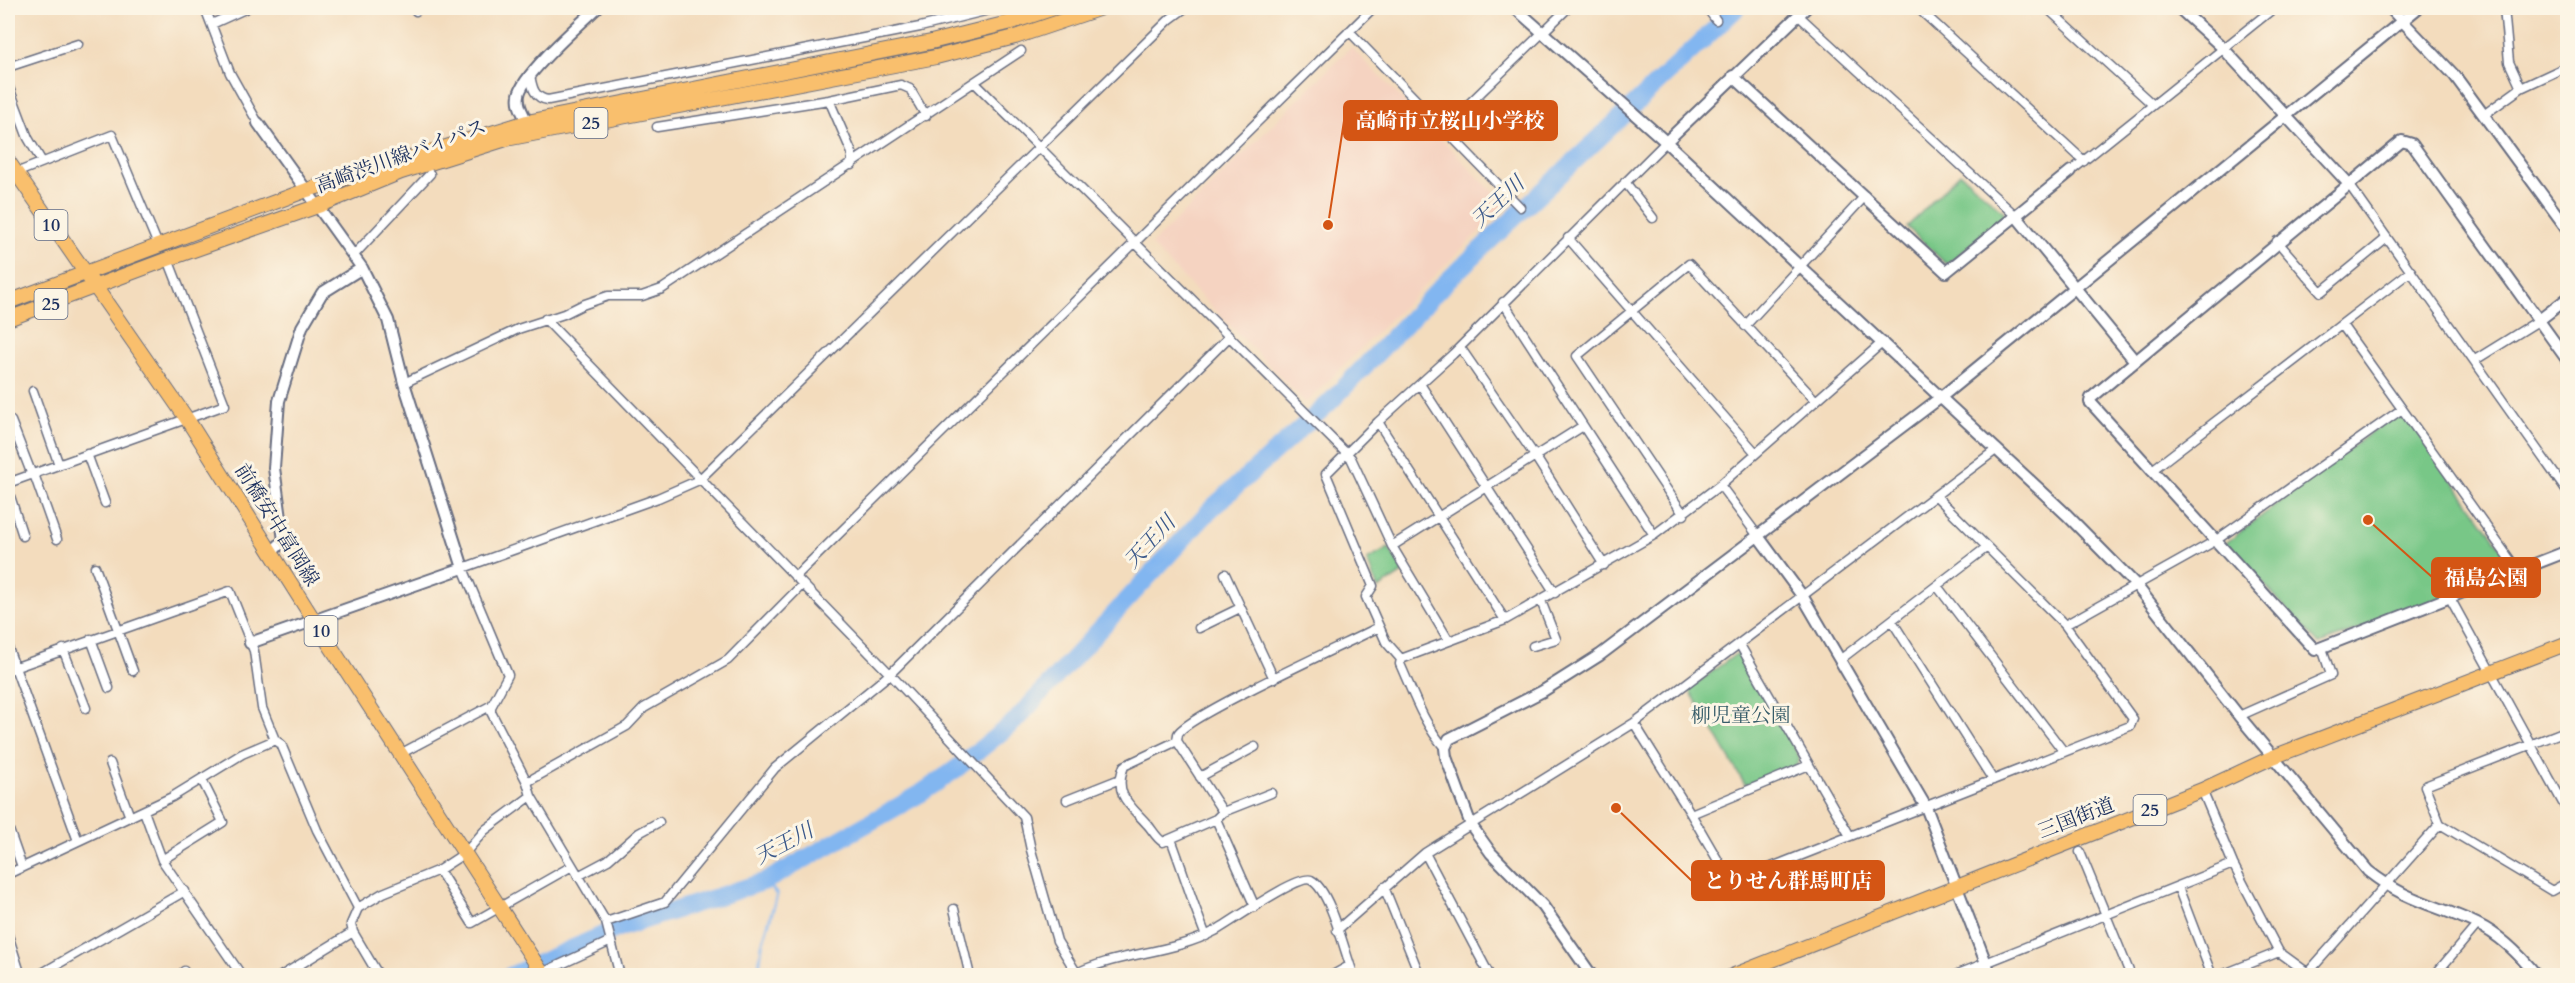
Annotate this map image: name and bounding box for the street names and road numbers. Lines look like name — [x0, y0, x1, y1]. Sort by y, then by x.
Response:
road number: 25 — [574, 108, 608, 138]
street label: 高崎渋川線バイパス — [312, 113, 490, 199]
road number: 10 — [34, 210, 68, 240]
road number: 25 — [34, 289, 68, 319]
street label: 前橋安中富岡線 — [228, 458, 326, 592]
road number: 10 — [304, 616, 338, 646]
street label: 三国街道 — [2034, 791, 2118, 845]
road number: 25 — [2134, 795, 2166, 825]

